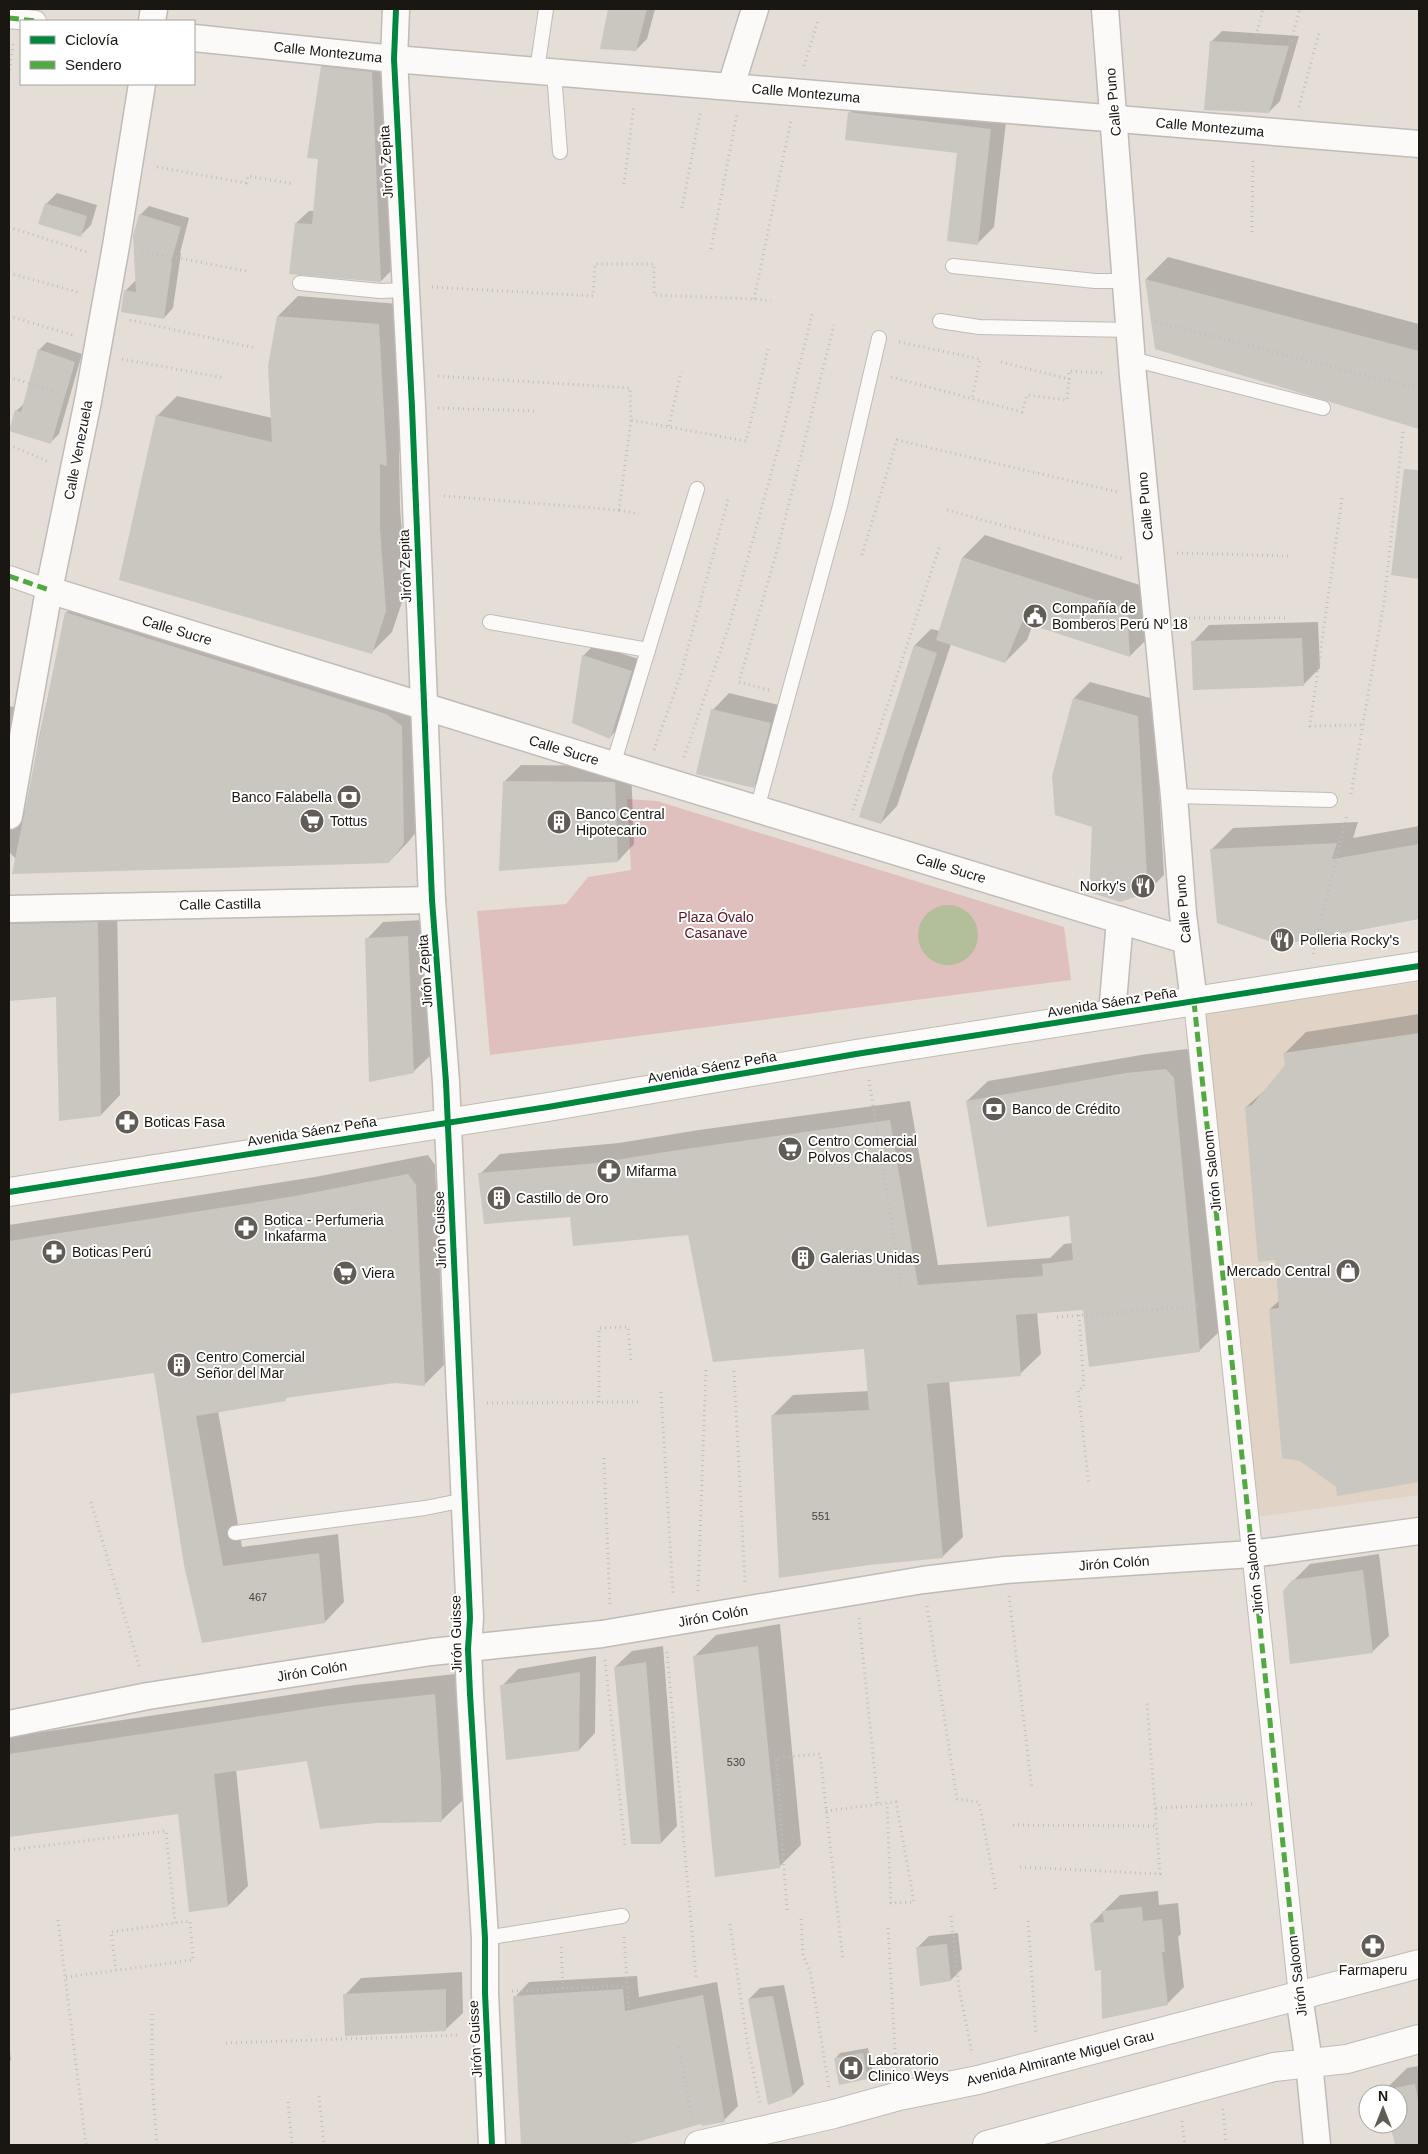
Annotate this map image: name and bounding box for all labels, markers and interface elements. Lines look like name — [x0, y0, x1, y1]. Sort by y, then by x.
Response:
legend — [20, 20, 195, 85]
text: Ciclovía — [65, 31, 119, 48]
street label: Calle Montezuma — [273, 38, 383, 66]
text: Sendero — [65, 56, 122, 73]
street label: Calle Puno — [1102, 67, 1124, 137]
street label: Calle Montezuma — [751, 80, 861, 106]
street label: Calle Montezuma — [1155, 114, 1265, 140]
street label: Jirón Zepita — [376, 125, 396, 199]
street label: Calle Venezuela — [60, 399, 96, 501]
street label: Calle Puno — [1134, 471, 1156, 541]
street label: Jirón Zepita — [396, 529, 414, 603]
place label: Compañía de Bomberos Perú Nº 18 — [1052, 600, 1188, 632]
public building icon: Compañía de Bomberos Perú Nº 18 — [1022, 603, 1048, 629]
street label: Calle Sucre — [140, 612, 214, 648]
street label: Calle Sucre — [527, 732, 601, 768]
bank icon: Banco Falabella — [336, 784, 362, 810]
place label: Banco Falabella — [232, 789, 332, 805]
place label: Banco Central Hipotecario — [576, 806, 665, 838]
supermarket icon: Tottus — [299, 808, 325, 834]
building icon: Banco Central Hipotecario — [546, 809, 572, 835]
place label: Tottus — [330, 813, 367, 829]
street label: Calle Sucre — [914, 850, 988, 886]
restaurant icon: Norky's — [1130, 873, 1156, 899]
street label: Calle Puno — [1172, 874, 1194, 944]
place label: Norky's — [1080, 878, 1126, 894]
street label: Calle Castilla — [179, 895, 261, 913]
park label: Plaza Óvalo Casanave — [678, 909, 754, 941]
restaurant icon: Polleria Rocky's — [1269, 927, 1295, 953]
place label: Polleria Rocky's — [1300, 932, 1399, 948]
street label: Jirón Zepita — [414, 934, 436, 1008]
street label: Avenida Sáenz Peña — [1046, 984, 1178, 1020]
street label: Avenida Sáenz Peña — [646, 1048, 778, 1086]
bank icon: Banco de Crédito — [981, 1096, 1007, 1122]
place label: Banco de Crédito — [1012, 1101, 1120, 1117]
pharmacy icon: Boticas Fasa — [114, 1109, 140, 1135]
street label: Avenida Sáenz Peña — [246, 1113, 378, 1149]
place label: Boticas Fasa — [144, 1114, 225, 1130]
street label: Jirón Saloom — [1200, 1130, 1224, 1212]
place label: Centro Comercial Polvos Chalacos — [808, 1133, 917, 1165]
supermarket icon: Centro Comercial Polvos Chalacos — [777, 1136, 803, 1162]
pharmacy icon: Mifarma — [596, 1158, 622, 1184]
place label: Mifarma — [626, 1163, 677, 1179]
building icon: Castillo de Oro — [486, 1185, 512, 1211]
place label: Castillo de Oro — [516, 1190, 609, 1206]
street label: Jirón Guisse — [431, 1191, 449, 1269]
place label: Botica - Perfumeria Inkafarma — [264, 1212, 384, 1244]
pharmacy icon: Botica - Perfumeria Inkafarma — [233, 1215, 259, 1241]
pharmacy icon: Boticas Perú — [41, 1239, 67, 1265]
place label: Boticas Perú — [72, 1244, 151, 1260]
building icon: Galerias Unidas — [790, 1245, 816, 1271]
place label: Galerias Unidas — [820, 1250, 920, 1266]
shop icon: Mercado Central — [1335, 1258, 1361, 1284]
supermarket icon: Viera — [332, 1260, 358, 1286]
place label: Mercado Central — [1227, 1263, 1330, 1279]
place label: Viera — [362, 1265, 395, 1281]
place label: Centro Comercial Señor del Mar — [196, 1349, 305, 1381]
building icon: Centro Comercial Señor del Mar — [166, 1352, 192, 1378]
house number: 551 — [812, 1510, 830, 1522]
street label: Jirón Saloom — [1242, 1533, 1266, 1615]
street label: Jirón Colón — [1078, 1553, 1150, 1573]
house number: 467 — [249, 1591, 267, 1603]
street label: Jirón Guisse — [447, 1595, 465, 1673]
street label: Jirón Colón — [677, 1602, 749, 1630]
street label: Jirón Colón — [276, 1658, 348, 1684]
house number: 530 — [727, 1756, 745, 1768]
pharmacy icon: Farmaperu — [1360, 1933, 1386, 1959]
street label: Jirón Saloom — [1284, 1934, 1310, 2018]
place label: Farmaperu — [1339, 1962, 1407, 1978]
street label: Jirón Guisse — [465, 2000, 485, 2078]
street label: Avenida Almirante Miguel Grau — [965, 2027, 1155, 2089]
place label: Laboratorio Clinico Weys — [868, 2052, 949, 2084]
hospital icon: Laboratorio Clinico Weys — [838, 2055, 864, 2081]
north arrow — [1358, 2084, 1408, 2134]
text: N — [1378, 2088, 1388, 2104]

